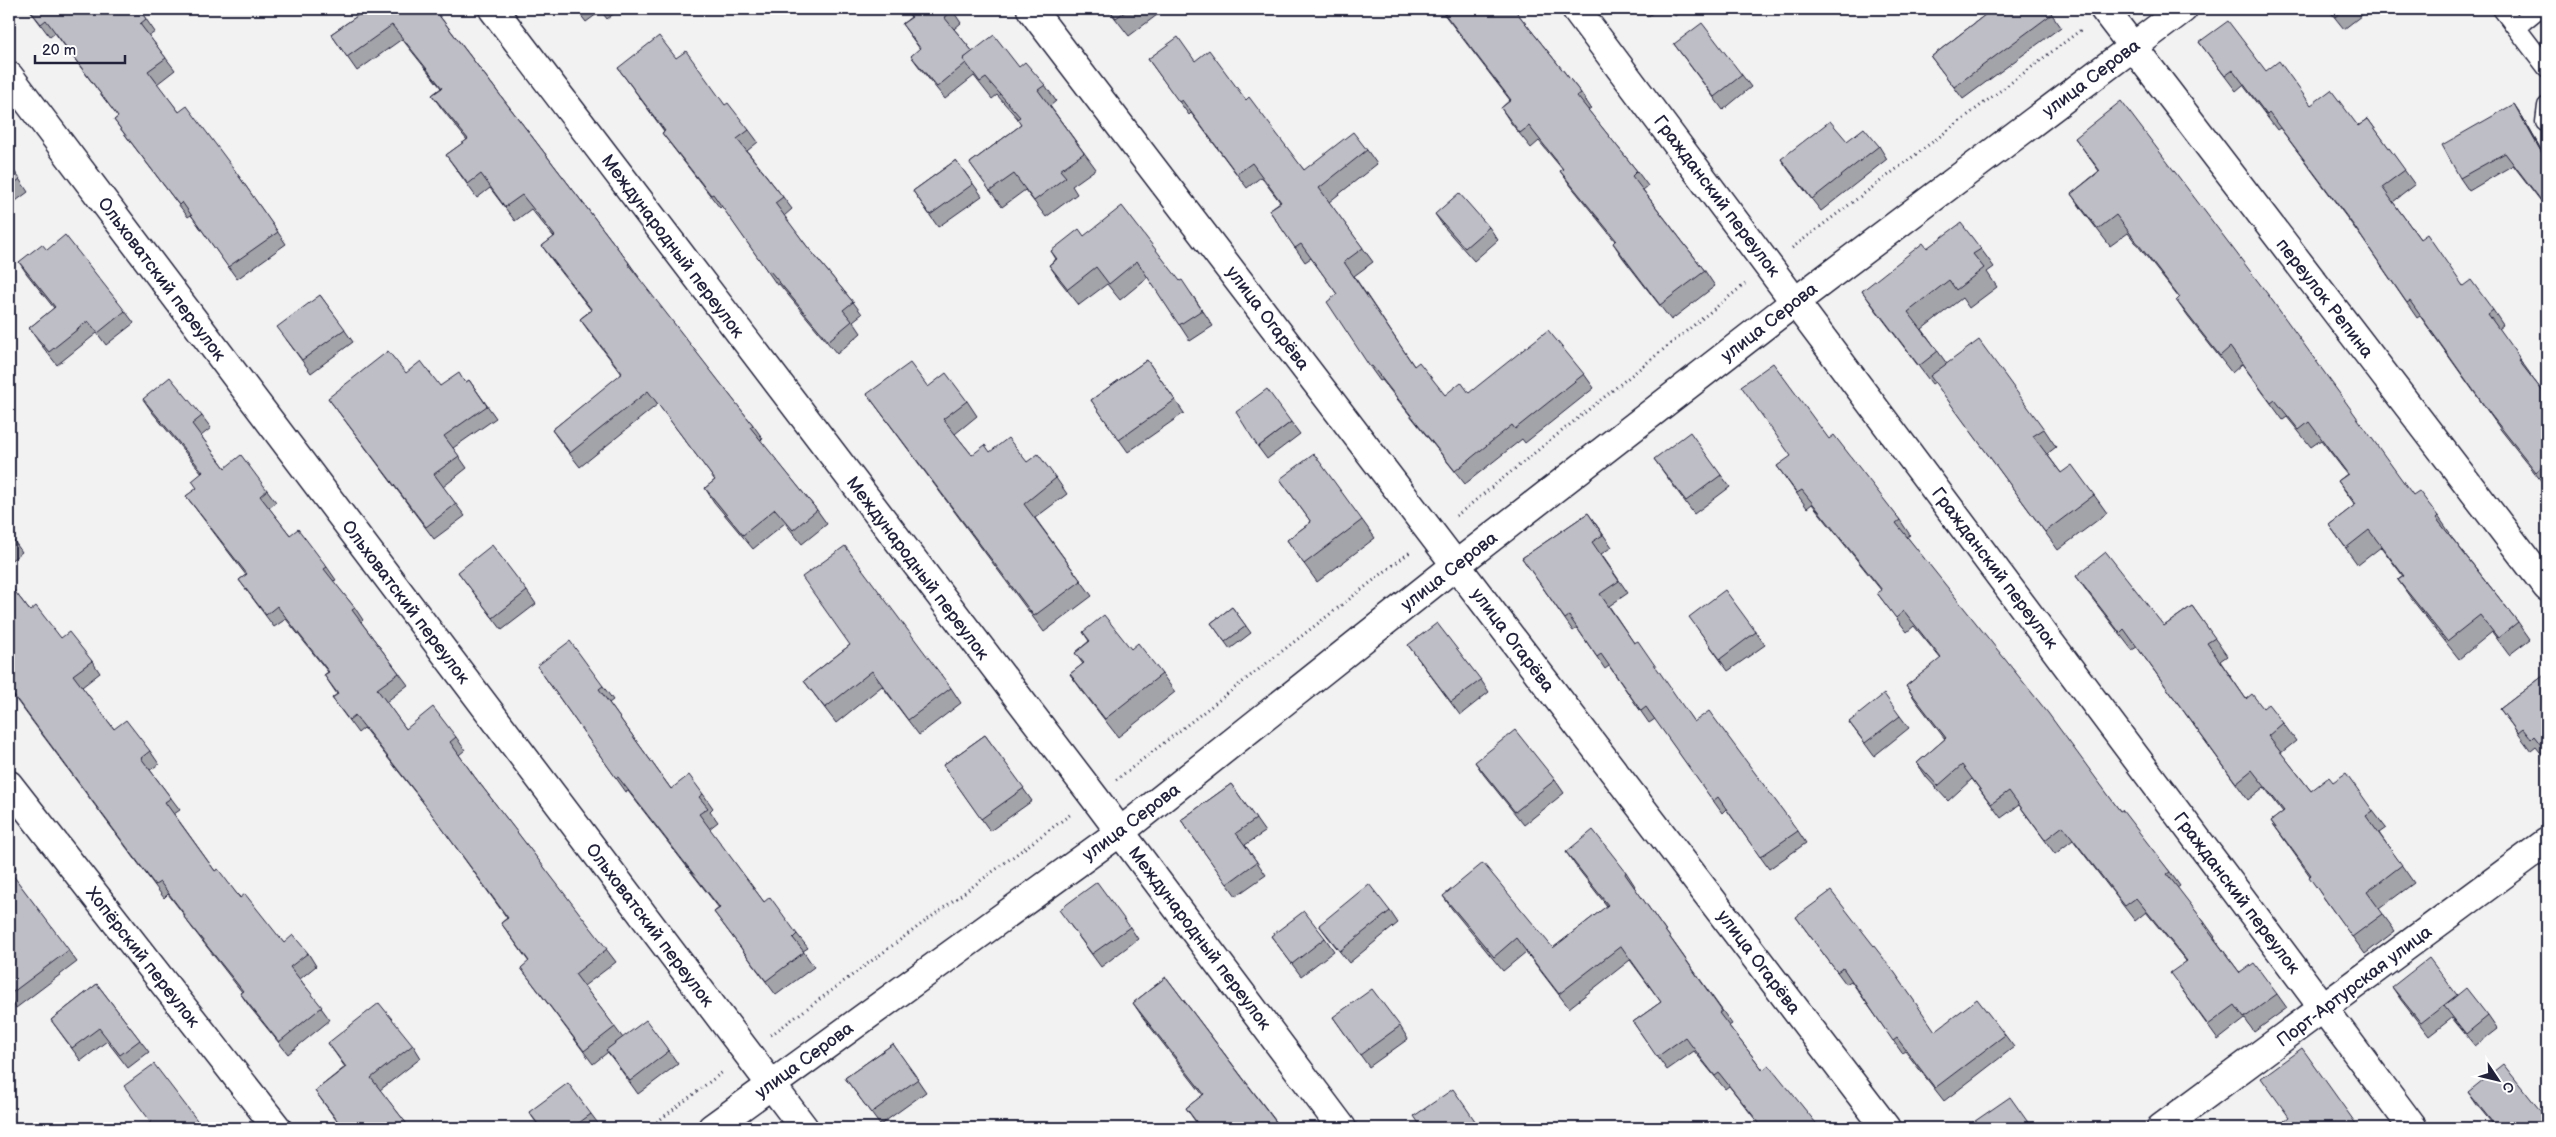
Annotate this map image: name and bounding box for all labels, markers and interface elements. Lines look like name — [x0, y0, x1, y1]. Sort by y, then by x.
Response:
scale bar — [35, 32, 125, 64]
street label: улица Серова — [2038, 35, 2144, 122]
text: 20 m — [42, 41, 76, 60]
street label: Гражданский переулок — [1649, 111, 1784, 282]
street label: Международный переулок — [597, 151, 749, 342]
street label: Ольховатский переулок — [93, 193, 230, 365]
street label: переулок Репина — [2271, 234, 2378, 362]
street label: улица Огарёва — [1222, 262, 1314, 375]
street label: улица Серова — [1717, 278, 1822, 367]
street label: Международный переулок — [842, 473, 994, 664]
street label: Гражданский переулок — [1927, 483, 2062, 654]
street label: Ольховатский переулок — [337, 516, 474, 688]
street label: улица Серова — [1397, 527, 1502, 616]
street label: улица Огарёва — [1467, 584, 1559, 697]
street label: улица Серова — [1078, 779, 1184, 866]
street label: Гражданский переулок — [2169, 808, 2304, 979]
street label: Ольховатский переулок — [581, 839, 718, 1011]
street label: Международный переулок — [1124, 843, 1276, 1034]
street label: Хопёрский переулок — [81, 883, 204, 1032]
street label: улица Огарёва — [1713, 906, 1805, 1019]
street label: Порт-Артурская улица — [2273, 921, 2436, 1052]
street label: улица Серова — [751, 1017, 858, 1103]
north arrow — [2474, 1054, 2524, 1104]
text: С — [2498, 1078, 2518, 1096]

